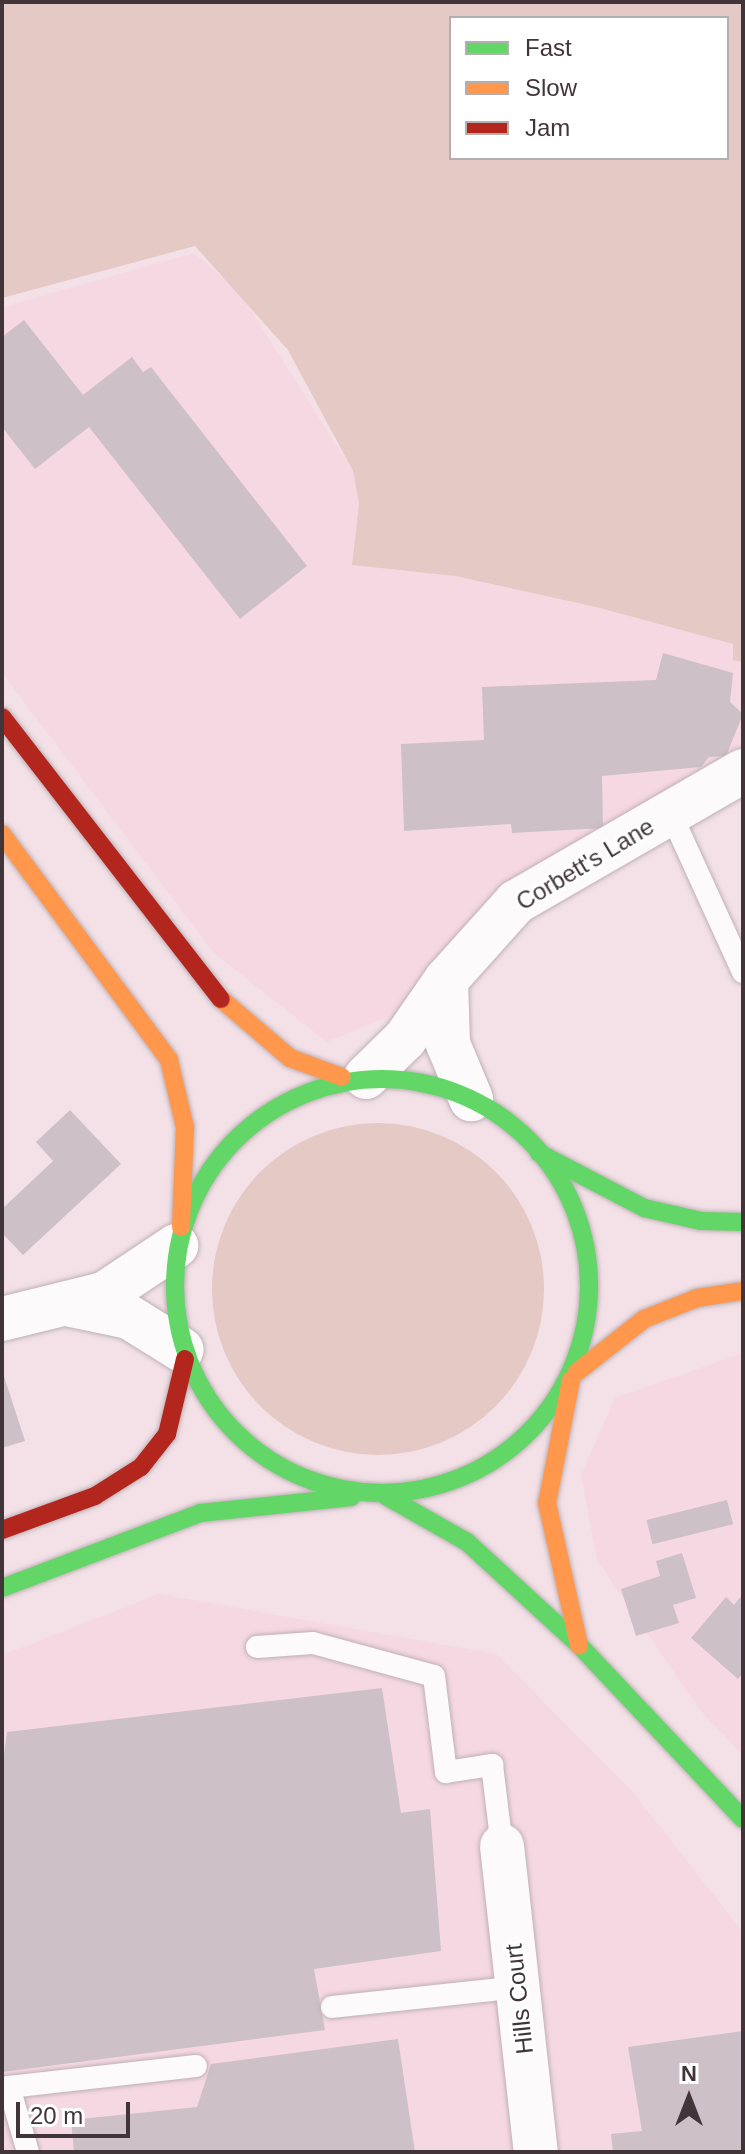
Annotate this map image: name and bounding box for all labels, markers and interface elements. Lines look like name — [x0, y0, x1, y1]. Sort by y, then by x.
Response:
legend — [449, 16, 729, 160]
text: Fast — [525, 34, 572, 61]
text: Slow — [525, 74, 577, 101]
text: Jam — [525, 114, 570, 141]
street label: Corbett's Lane — [511, 812, 659, 916]
street label: Hills Court — [499, 1942, 539, 2056]
north arrow — [649, 2058, 729, 2138]
text: N — [681, 2061, 697, 2086]
scale bar — [20, 2086, 134, 2136]
text: 20 m — [30, 2102, 83, 2129]

